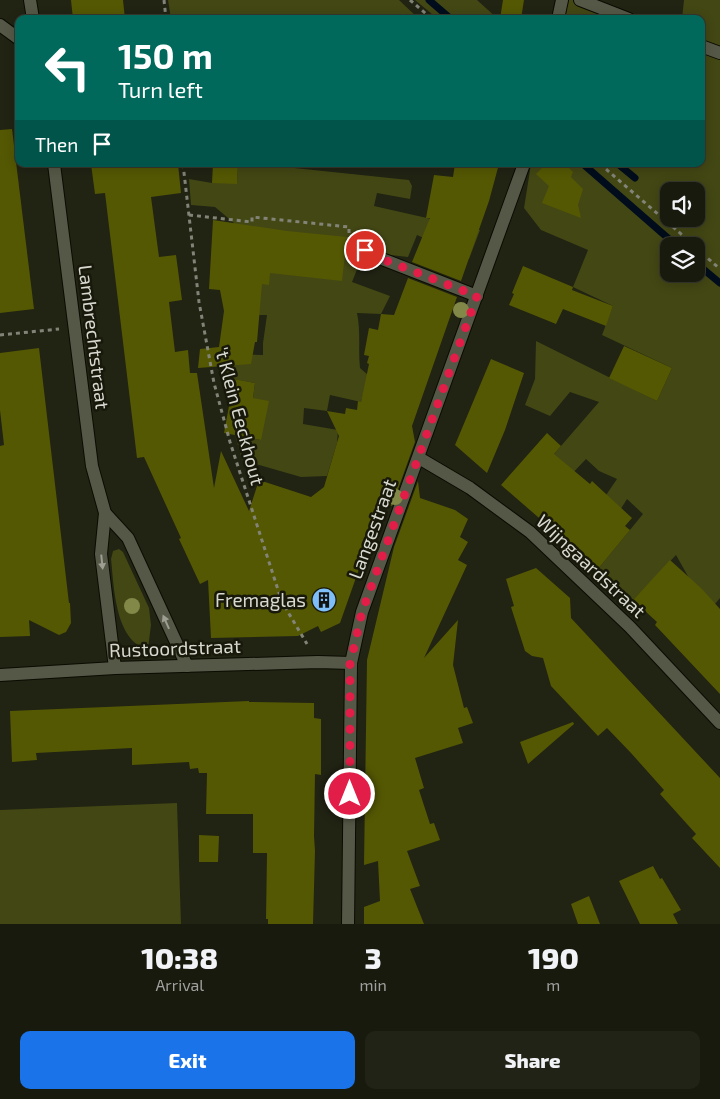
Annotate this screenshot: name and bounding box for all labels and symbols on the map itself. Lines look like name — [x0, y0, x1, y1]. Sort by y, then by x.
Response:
pin — [344, 229, 386, 271]
street label: Lambrechtstraat — [74, 263, 115, 411]
street label: 't Klein Eeckhout — [211, 344, 270, 488]
street label: Langestraat — [343, 476, 400, 582]
street label: Wijngaardstraat — [532, 509, 651, 622]
one-way arrow — [98, 554, 106, 570]
building icon: Fremaglas — [311, 587, 337, 613]
place label: Fremaglas — [215, 588, 306, 611]
one-way arrow — [161, 615, 169, 629]
street label: Rustoordstraat — [109, 634, 241, 661]
position arrow — [323, 767, 375, 819]

